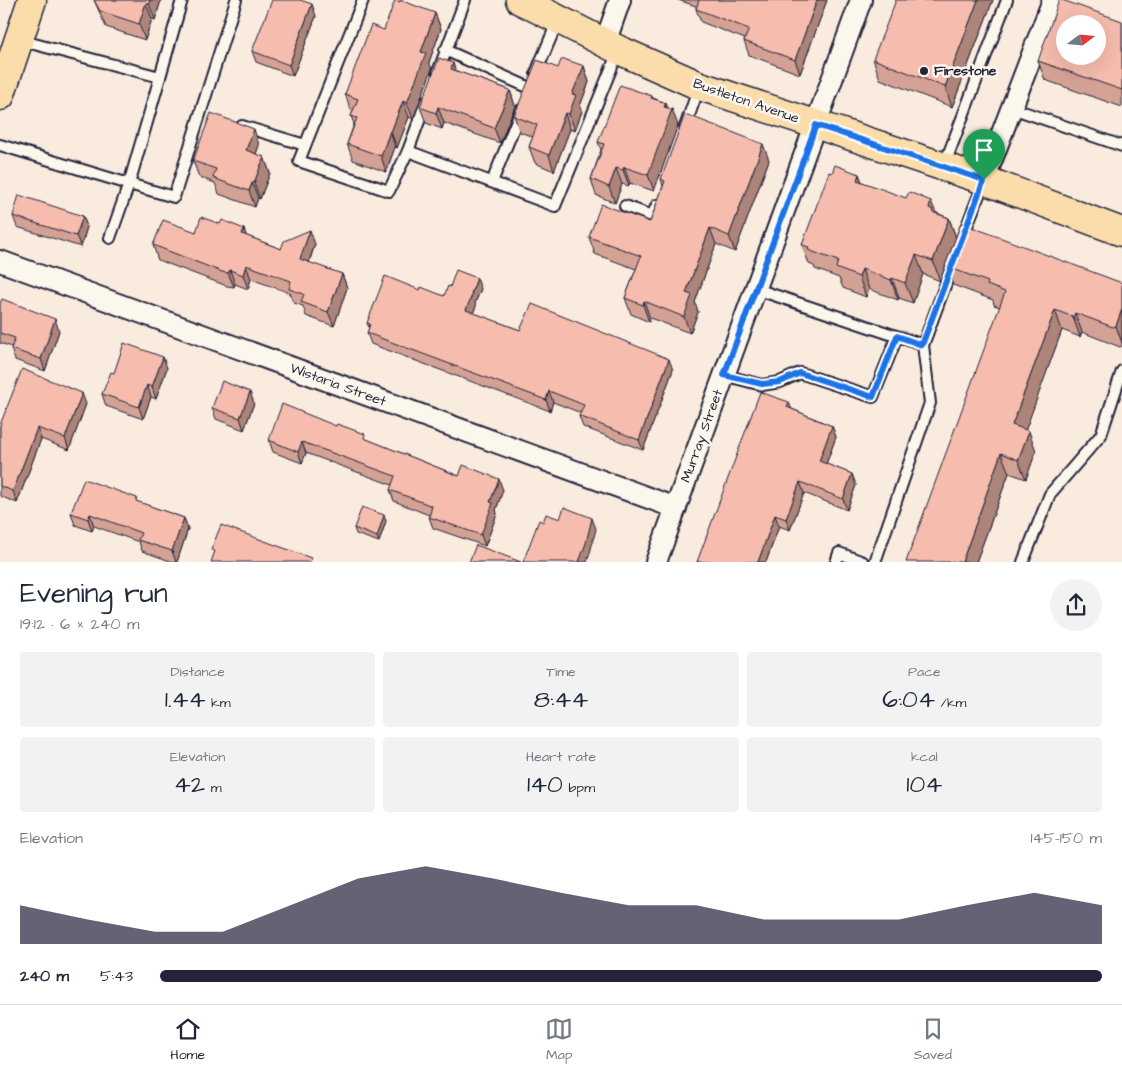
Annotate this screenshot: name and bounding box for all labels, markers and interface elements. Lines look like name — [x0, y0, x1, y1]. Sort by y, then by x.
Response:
north arrow — [1056, 15, 1106, 65]
map controls — [1056, 15, 1106, 65]
place label: Firestone — [934, 61, 997, 81]
marker: Firestone — [918, 65, 930, 77]
street label: Bustleton Avenue — [690, 73, 802, 129]
pin — [963, 129, 1005, 180]
icon: arrive — [970, 136, 998, 164]
street label: Wistaria Street — [287, 358, 389, 412]
street label: Murray Street — [676, 386, 728, 485]
text: Evening run — [20, 574, 168, 613]
button: share — [1050, 579, 1102, 631]
text: 19:12 · 6 × 240 m — [20, 613, 139, 635]
text: Distance — [170, 662, 225, 682]
text: Time — [546, 662, 576, 682]
text: Pace — [908, 662, 941, 682]
text: 1.44 — [165, 682, 205, 717]
text: 8:44 — [534, 682, 588, 717]
text: 6:04 — [882, 682, 935, 717]
text: km — [205, 693, 231, 713]
text: /km — [935, 693, 966, 713]
text: Elevation — [170, 747, 225, 767]
text: Heart rate — [526, 747, 596, 767]
text: kcal — [911, 747, 938, 767]
text: 42 — [174, 767, 205, 802]
text: 140 — [527, 767, 563, 802]
text: 104 — [906, 767, 942, 802]
text: m — [205, 778, 222, 798]
text: bpm — [563, 778, 595, 798]
text: Elevation — [20, 827, 83, 849]
text: 145–150 m — [1030, 827, 1102, 849]
text: 240 m — [20, 965, 69, 987]
text: 5:43 — [100, 965, 133, 987]
tab: Home — [170, 1015, 205, 1065]
tab: Map — [545, 1015, 573, 1065]
tab: Saved — [914, 1015, 952, 1065]

